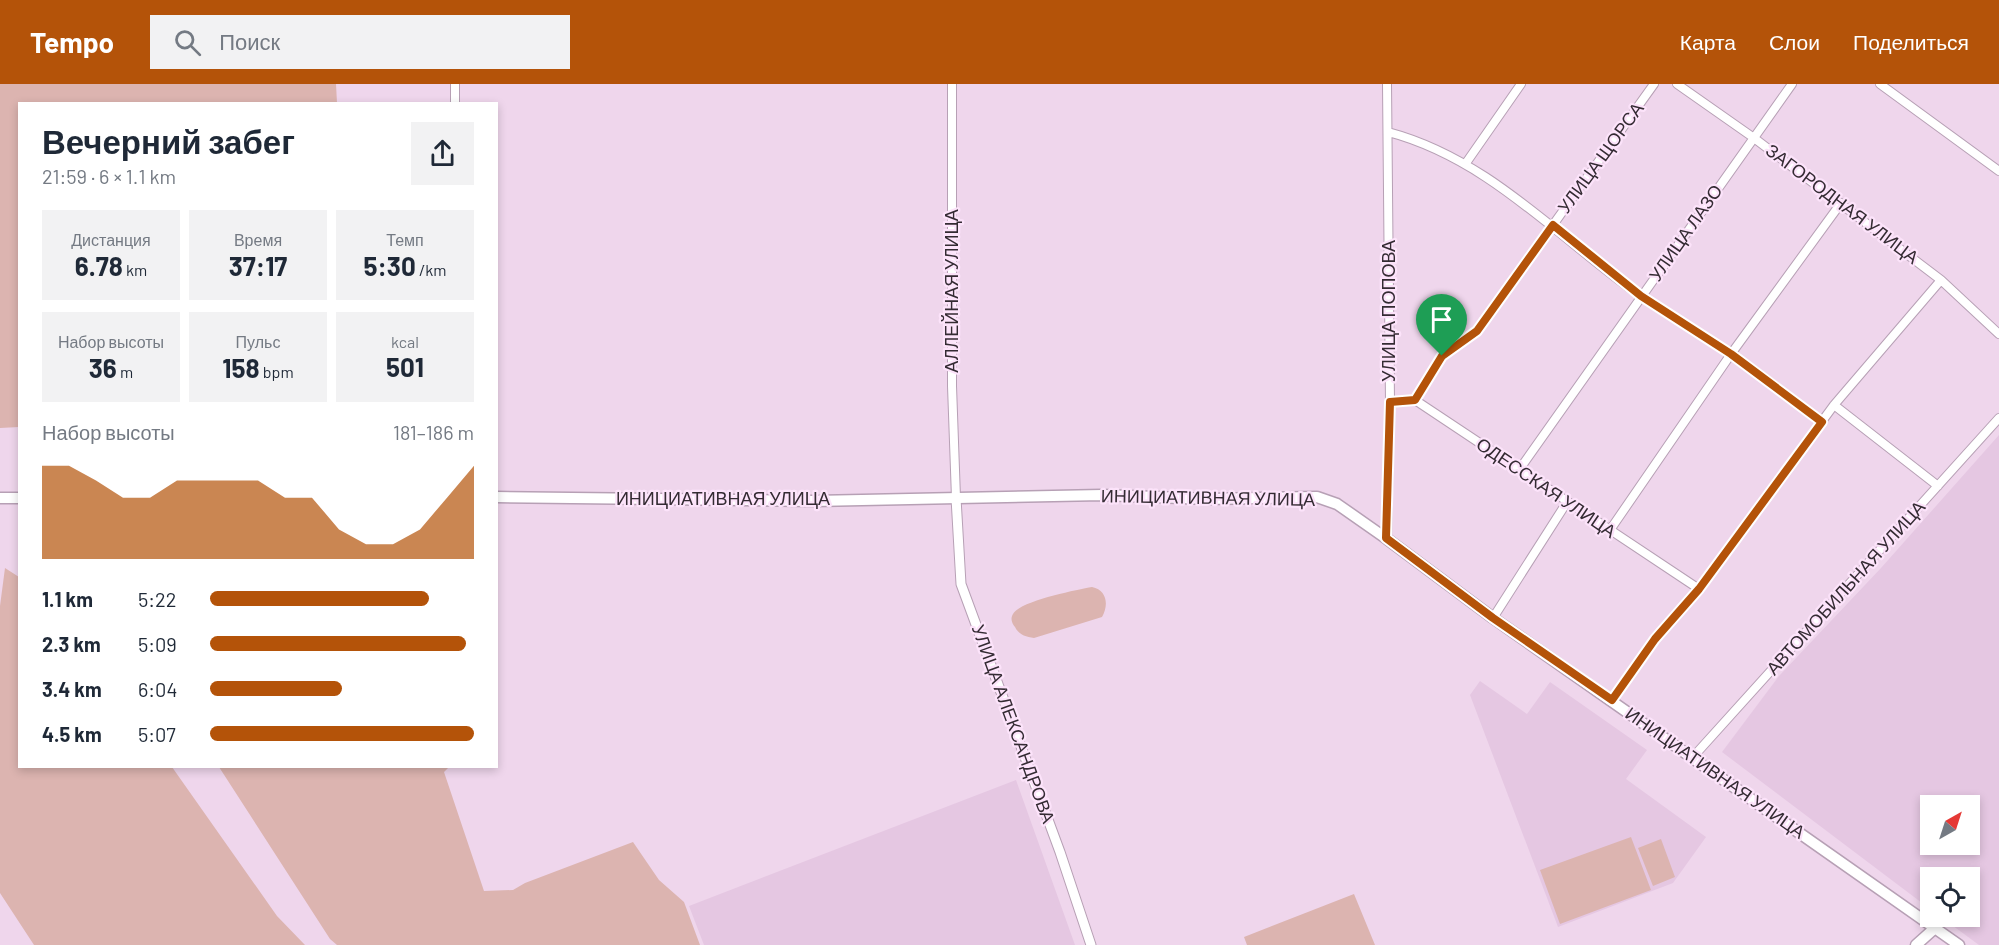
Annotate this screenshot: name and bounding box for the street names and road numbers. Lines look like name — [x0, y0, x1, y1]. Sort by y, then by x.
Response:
street label: УЛИЦА ЩОРСА — [1553, 98, 1648, 217]
street label: ЗАГОРОДНАЯ УЛИЦА — [1762, 139, 1923, 268]
street label: УЛИЦА ЛАЗО — [1644, 180, 1727, 285]
street label: АЛЛЕЙНАЯ УЛИЦА — [940, 209, 962, 373]
street label: УЛИЦА ПОПОВА — [1377, 240, 1399, 382]
street label: ОДЕССКАЯ УЛИЦА — [1473, 432, 1621, 542]
street label: ИНИЦИАТИВНАЯ УЛИЦА — [1101, 484, 1315, 510]
street label: ИНИЦИАТИВНАЯ УЛИЦА — [616, 487, 830, 509]
street label: АВТОМОБИЛЬНАЯ УЛИЦА — [1761, 496, 1929, 679]
street label: УЛИЦА АЛЕКСАНДРОВА — [968, 621, 1060, 826]
street label: ИНИЦИАТИВНАЯ УЛИЦА — [1622, 702, 1810, 843]

